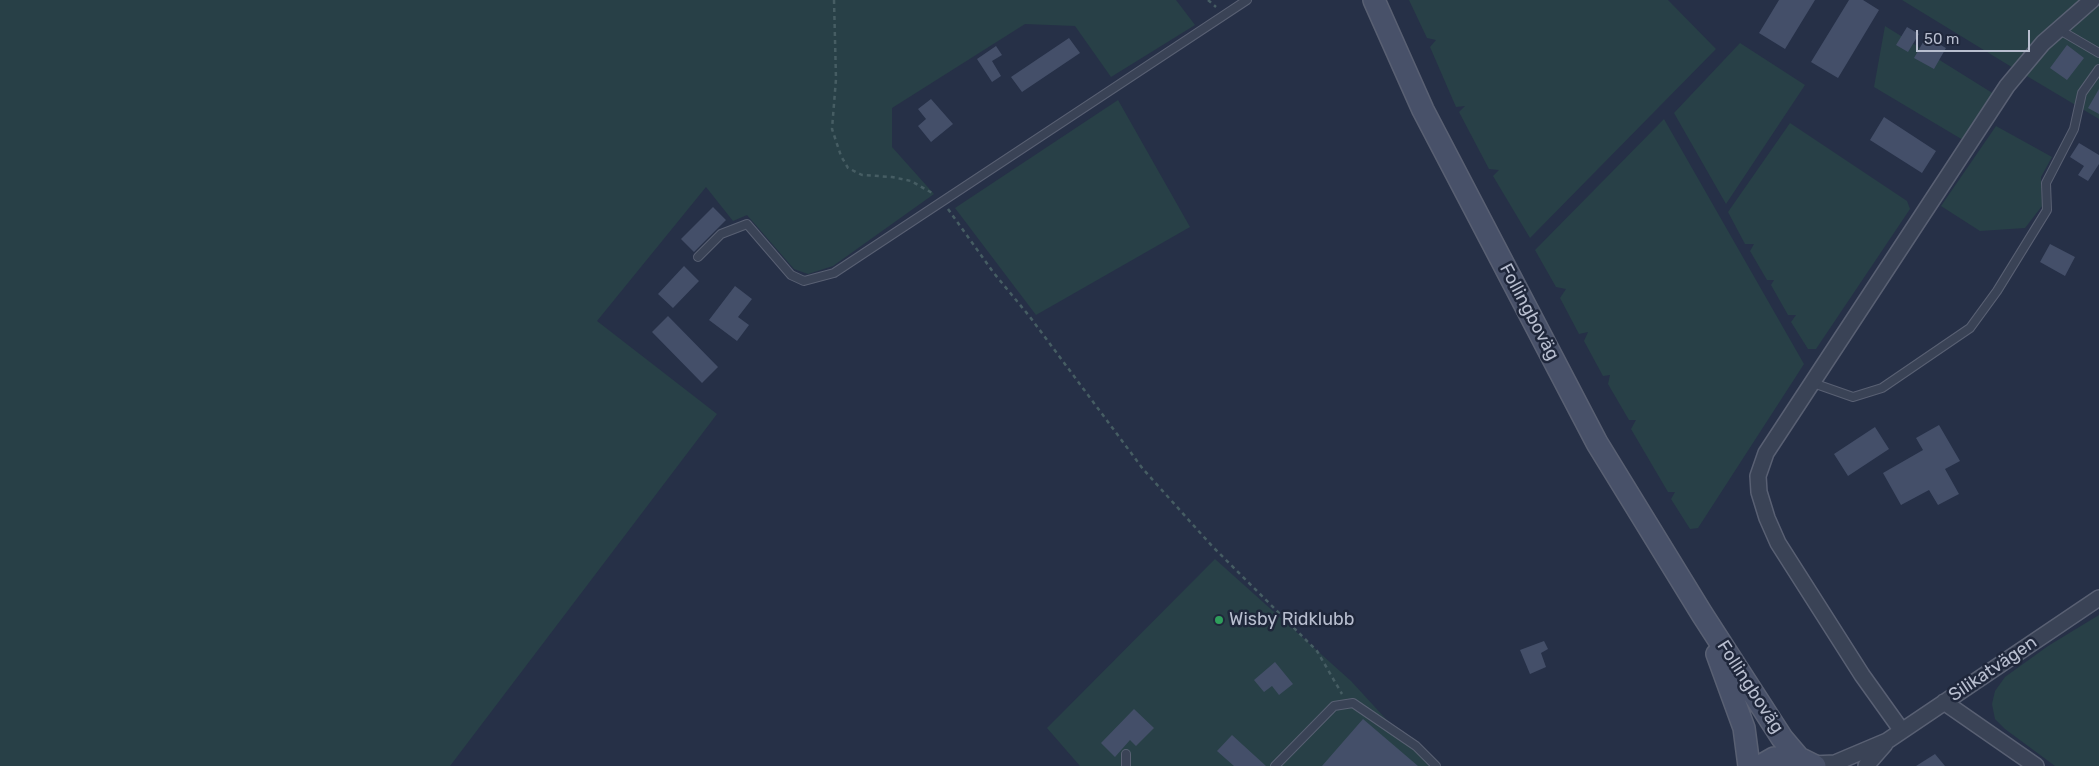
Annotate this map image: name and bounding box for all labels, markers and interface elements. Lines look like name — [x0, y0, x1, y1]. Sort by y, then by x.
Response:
scale bar — [1919, 20, 2033, 52]
text: 50 m — [1924, 30, 1959, 48]
street label: Follingboväg — [1494, 260, 1564, 364]
place label: Wisby Ridklubb — [1229, 609, 1354, 631]
marker: Wisby Ridklubb — [1213, 614, 1225, 626]
street label: Silikatvägen — [1945, 632, 2041, 706]
street label: Follingboväg — [1712, 637, 1788, 737]

